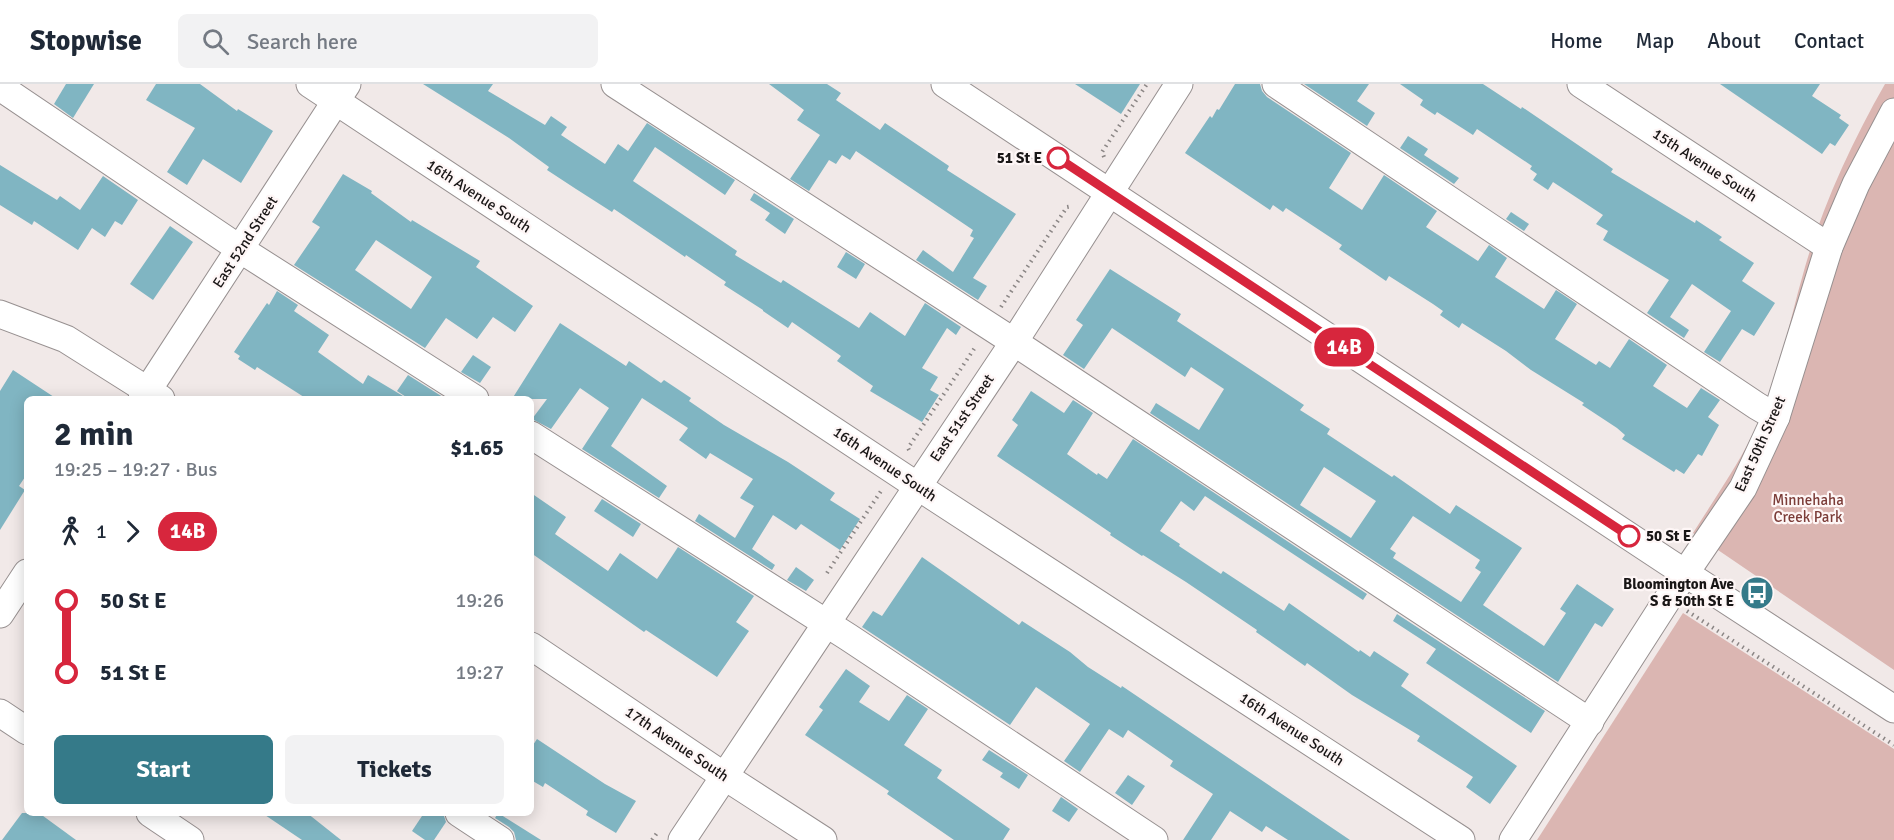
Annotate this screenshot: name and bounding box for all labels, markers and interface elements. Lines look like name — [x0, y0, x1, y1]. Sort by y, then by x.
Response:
search box — [178, 14, 598, 68]
text: Stopwise — [30, 24, 142, 58]
icon: search — [199, 25, 232, 58]
text: Search here — [247, 28, 358, 55]
text: Home — [1550, 28, 1603, 54]
text: Map — [1636, 28, 1674, 54]
text: About — [1707, 28, 1761, 54]
text: Contact — [1794, 28, 1864, 54]
street label: 15th Avenue South — [1649, 125, 1761, 205]
marker: 51 St E — [1047, 147, 1069, 169]
place label: 51 St E — [997, 149, 1042, 167]
street label: 16th Avenue South — [423, 156, 535, 236]
street label: East 52nd Street — [209, 193, 281, 291]
line badge: 14B — [1310, 328, 1378, 366]
text: 14B — [1326, 334, 1362, 360]
street label: East 51st Street — [926, 371, 998, 465]
street label: East 50th Street — [1731, 393, 1789, 495]
text: 2 min — [54, 414, 134, 455]
street label: 16th Avenue South — [830, 423, 940, 505]
text: $1.65 — [450, 434, 504, 461]
text: 19:25 – 19:27 · Bus — [54, 457, 217, 482]
park label: Minnehaha Creek Park — [1772, 491, 1844, 526]
icon: walk — [54, 515, 87, 548]
icon: forward — [116, 515, 149, 548]
text: 14B — [170, 518, 205, 544]
text: 1 — [96, 519, 107, 544]
marker: 50 St E — [1618, 525, 1640, 547]
place label: 50 St E — [1646, 527, 1692, 545]
place label: Bloomington Ave S & 50th St E — [1623, 575, 1734, 610]
bus stop icon: Bloomington Ave S & 50th St E — [1739, 575, 1775, 611]
text: 50 St E — [100, 587, 167, 614]
text: 19:26 — [455, 588, 504, 613]
text: 51 St E — [100, 659, 167, 686]
text: 19:27 — [455, 660, 504, 685]
street label: 16th Avenue South — [1236, 689, 1348, 769]
street label: 17th Avenue South — [622, 703, 732, 785]
button: Start — [54, 735, 273, 804]
button: Tickets — [285, 735, 504, 804]

